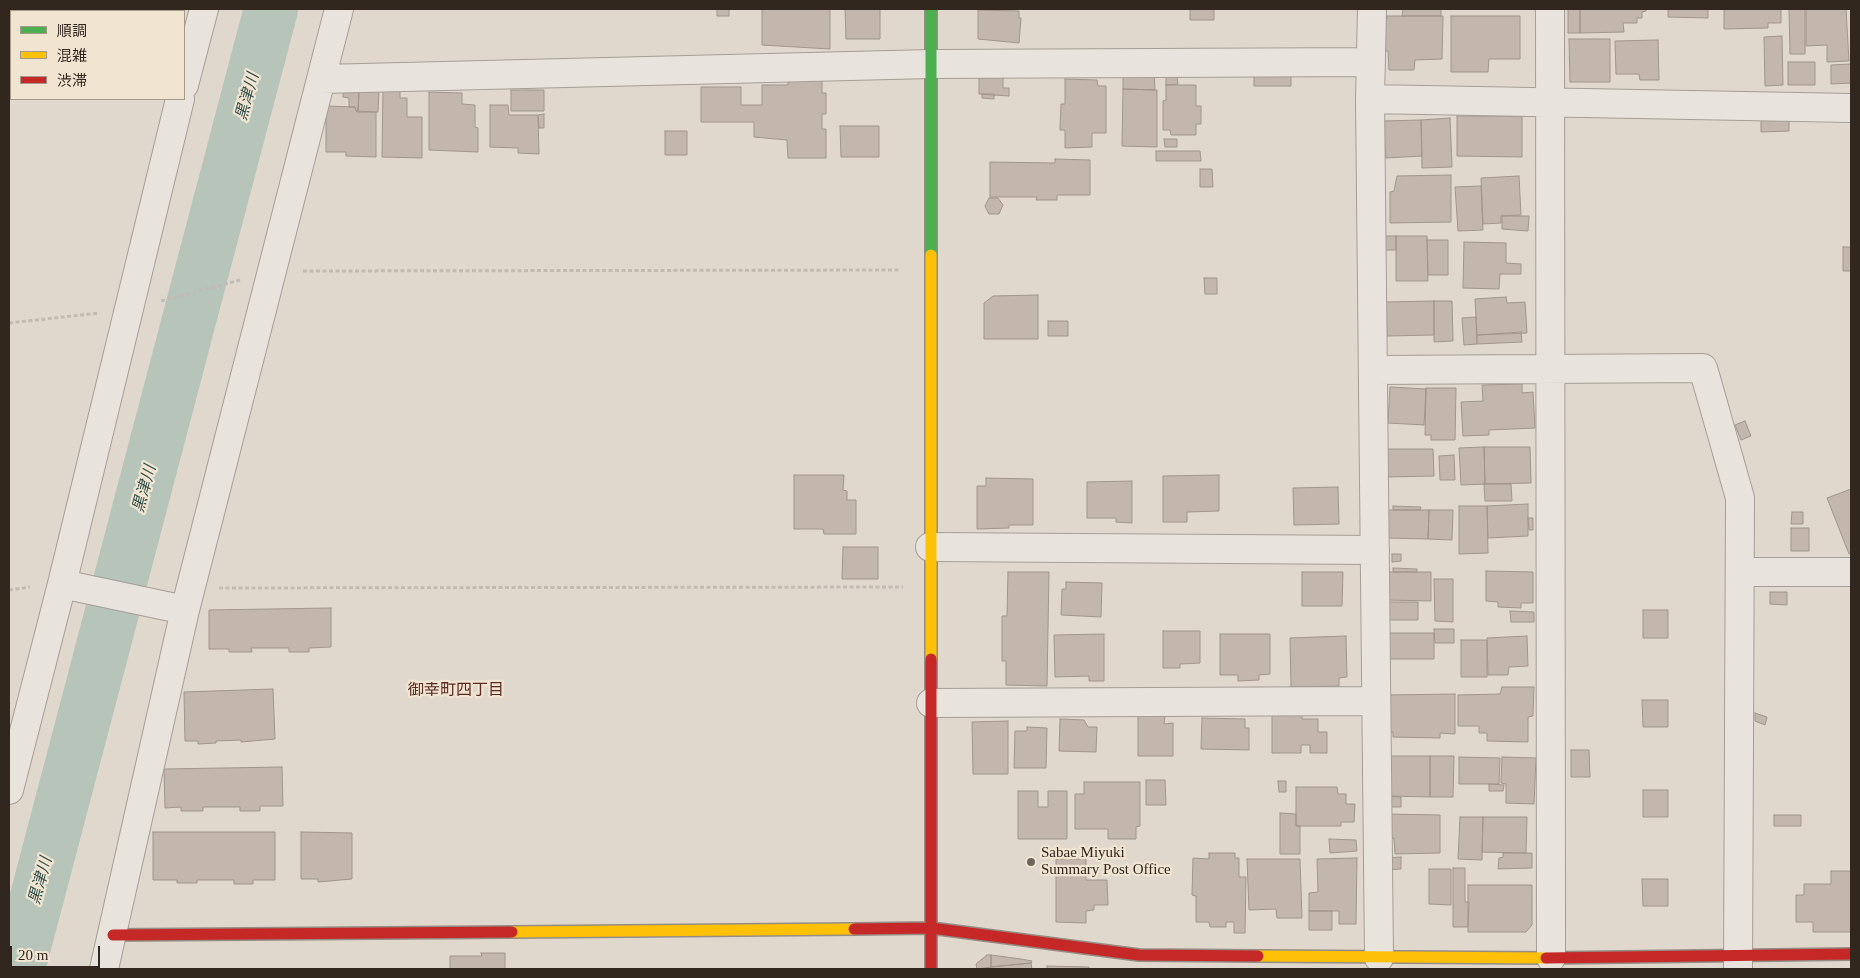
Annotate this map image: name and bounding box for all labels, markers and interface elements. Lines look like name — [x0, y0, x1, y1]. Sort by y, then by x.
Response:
legend — [10, 10, 185, 100]
text: 順調 — [57, 23, 87, 39]
text: 混雑 — [57, 48, 87, 64]
water label: 黒津川 — [233, 71, 263, 123]
text: 渋滞 — [57, 73, 87, 89]
water label: 黒津川 — [130, 463, 160, 515]
district label: 御幸町四丁目 — [408, 681, 504, 701]
place label: Sabae Miyuki Summary Post Office — [1041, 844, 1171, 879]
water label: 黒津川 — [26, 855, 56, 907]
marker: Sabae Miyuki Summary Post Office — [1025, 856, 1037, 868]
scale bar — [12, 936, 102, 968]
text: 20 m — [18, 947, 48, 963]

